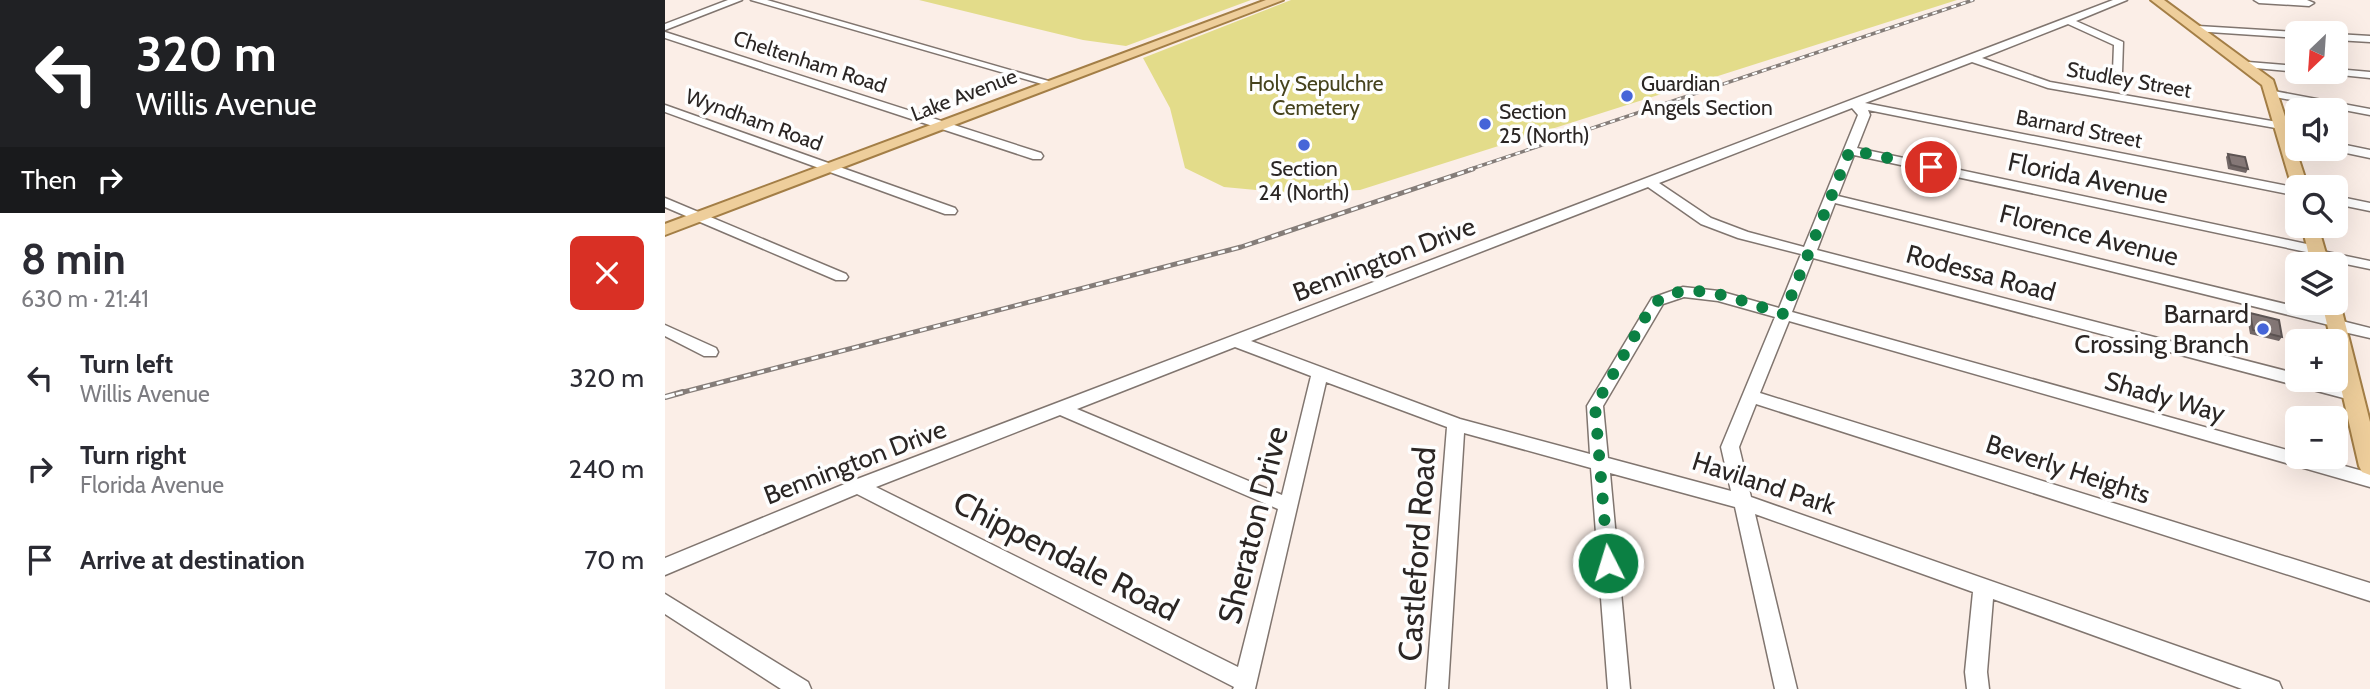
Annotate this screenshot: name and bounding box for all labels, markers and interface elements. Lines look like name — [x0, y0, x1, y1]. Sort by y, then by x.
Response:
north arrow — [2285, 21, 2349, 84]
map controls — [2285, 21, 2348, 469]
text: 320 m — [136, 24, 277, 83]
street label: Cheltenham Road — [730, 25, 890, 98]
icon: left — [21, 28, 112, 119]
street label: Studley Street — [2065, 56, 2194, 103]
street label: Lake Avenue — [907, 63, 1021, 126]
park label: Holy Sepulchre Cemetery — [1249, 71, 1384, 120]
place label: Guardian Angels Section — [1641, 71, 1773, 120]
street label: Wyndham Road — [682, 83, 826, 156]
text: Willis Avenue — [136, 84, 317, 123]
marker: Guardian Angels Section — [1619, 88, 1635, 104]
button: sound — [2285, 98, 2348, 161]
place label: Section 25 (North) — [1499, 99, 1590, 148]
street label: Barnard Street — [2014, 104, 2144, 153]
marker: Section 25 (North) — [1477, 116, 1493, 132]
marker: Section 24 (North) — [1296, 137, 1312, 153]
pin — [1901, 137, 1961, 197]
street label: Florida Avenue — [2005, 145, 2171, 211]
icon: arrive — [1912, 148, 1950, 186]
place label: Section 24 (North) — [1258, 156, 1350, 205]
icon: right — [91, 161, 129, 199]
text: Then — [21, 164, 77, 196]
button: search — [2285, 175, 2348, 238]
street label: Florence Avenue — [1996, 197, 2182, 273]
street label: Bennington Drive — [1288, 210, 1480, 308]
text: 8 min — [21, 233, 126, 285]
button: close — [570, 236, 644, 310]
street label: Rodessa Road — [1903, 238, 2059, 308]
button: layers — [2285, 252, 2348, 315]
text: 630 m · 21:41 — [21, 285, 149, 313]
place label: Barnard Crossing Branch — [2074, 298, 2249, 360]
marker: Barnard Crossing Branch — [2255, 321, 2271, 337]
button: + — [2285, 329, 2348, 392]
text: Turn left — [80, 348, 173, 380]
icon: left — [21, 359, 59, 397]
text: 320 m — [570, 362, 644, 394]
street label: Shady Way — [2101, 365, 2229, 429]
text: Willis Avenue — [80, 380, 210, 408]
button: − — [2285, 406, 2348, 469]
street label: Bennington Drive — [759, 413, 951, 511]
street label: Sheraton Drive — [1209, 422, 1296, 628]
street label: Beverly Heights — [1982, 427, 2154, 511]
text: Turn right — [80, 439, 186, 471]
street label: Castleford Road — [1390, 445, 1443, 662]
street label: Haviland Park — [1688, 445, 1840, 521]
icon: right — [21, 450, 59, 488]
text: 240 m — [569, 453, 644, 485]
text: Florida Avenue — [80, 471, 224, 499]
street label: Chippendale Road — [947, 482, 1185, 629]
position arrow — [1571, 526, 1645, 600]
icon: arrive — [21, 541, 59, 579]
text: Arrive at destination — [80, 544, 305, 576]
text: 70 m — [584, 544, 644, 576]

